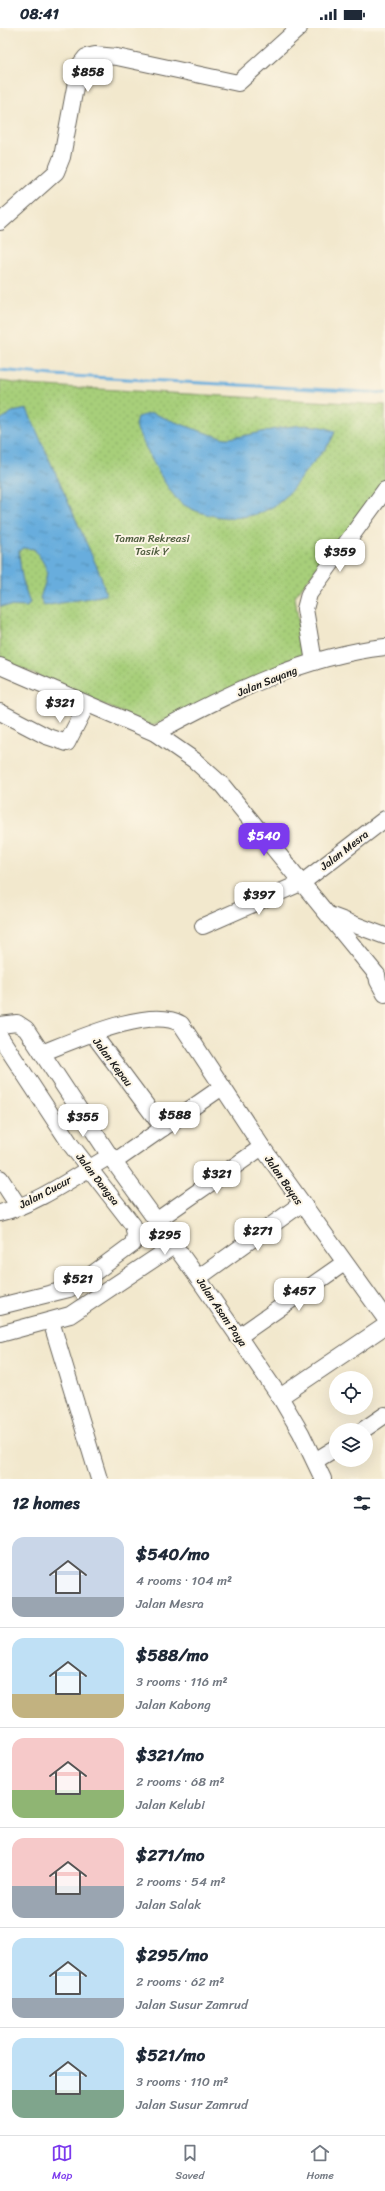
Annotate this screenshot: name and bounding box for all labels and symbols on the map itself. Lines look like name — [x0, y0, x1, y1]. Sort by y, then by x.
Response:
pin: $858 — [64, 59, 112, 93]
park label: Taman Rekreasi Tasik Y — [114, 529, 190, 561]
pin: $359 — [316, 539, 364, 573]
street label: Jalan Sayang — [233, 661, 300, 702]
pin: $321 — [36, 690, 84, 724]
pin: $540 — [240, 823, 288, 857]
street label: Jalan Mesra — [315, 825, 373, 876]
pin: $397 — [235, 882, 283, 916]
street label: Jalan Kepau — [87, 1033, 138, 1091]
pin: $588 — [151, 1102, 199, 1136]
pin: $355 — [59, 1104, 107, 1138]
street label: Jalan Dangsa — [70, 1148, 125, 1210]
street label: Jalan Bayas — [259, 1151, 308, 1210]
pin: $321 — [193, 1161, 241, 1195]
street label: Jalan Cucur — [15, 1170, 76, 1215]
pin: $271 — [234, 1218, 282, 1252]
pin: $295 — [141, 1222, 189, 1256]
pin: $521 — [54, 1266, 102, 1300]
street label: Jalan Asam Paya — [191, 1273, 252, 1351]
pin: $457 — [275, 1278, 323, 1312]

